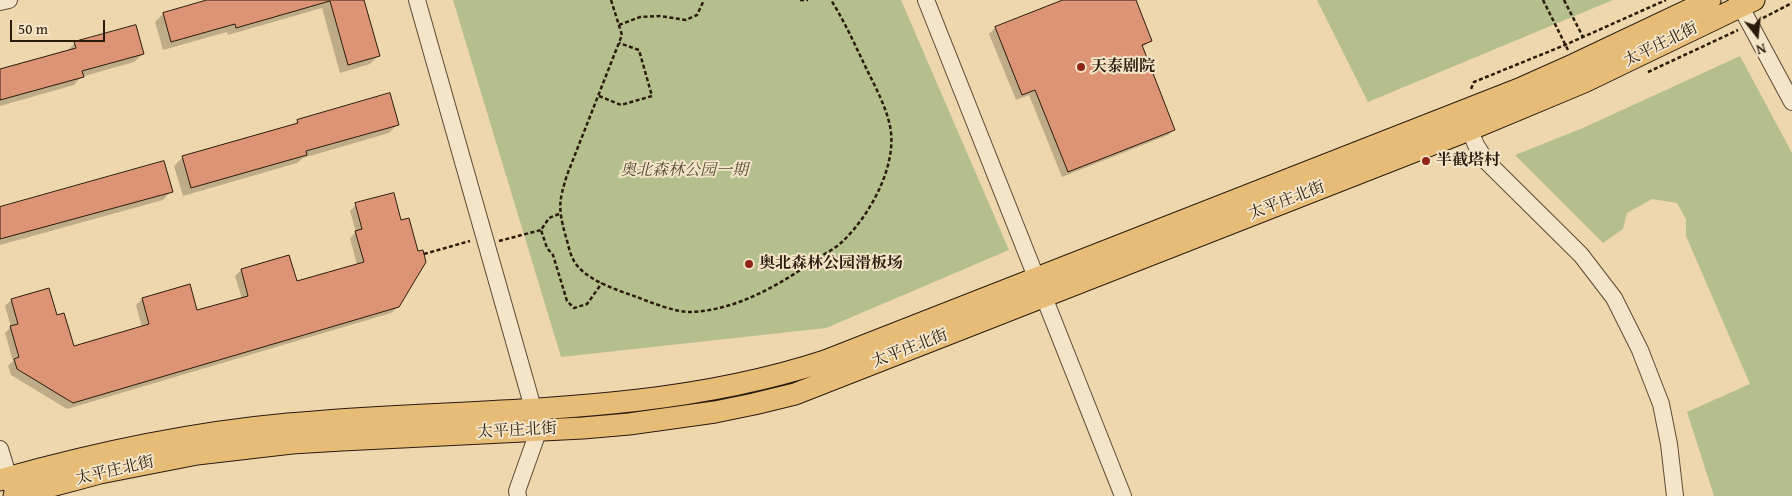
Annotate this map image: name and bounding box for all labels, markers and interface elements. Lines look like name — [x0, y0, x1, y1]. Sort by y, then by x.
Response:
scale bar — [12, 10, 108, 42]
north arrow — [1732, 10, 1782, 60]
text: 50 m — [18, 18, 48, 39]
street label: 太平庄北街 — [1621, 19, 1701, 71]
text: N — [1754, 39, 1768, 60]
place label: 天泰剧院 — [1091, 57, 1155, 77]
marker: 天泰剧院 — [1075, 61, 1087, 73]
place label: 半截塔村 — [1436, 151, 1500, 171]
marker: 半截塔村 — [1420, 155, 1432, 167]
park label: 奥北森林公园一期 — [620, 161, 748, 181]
street label: 太平庄北街 — [1246, 178, 1328, 224]
place label: 奥北森林公园滑板场 — [759, 254, 903, 274]
marker: 奥北森林公园滑板场 — [743, 258, 755, 270]
street label: 太平庄北街 — [869, 326, 951, 372]
street label: 太平庄北街 — [477, 419, 557, 443]
street label: 太平庄北街 — [74, 453, 156, 489]

